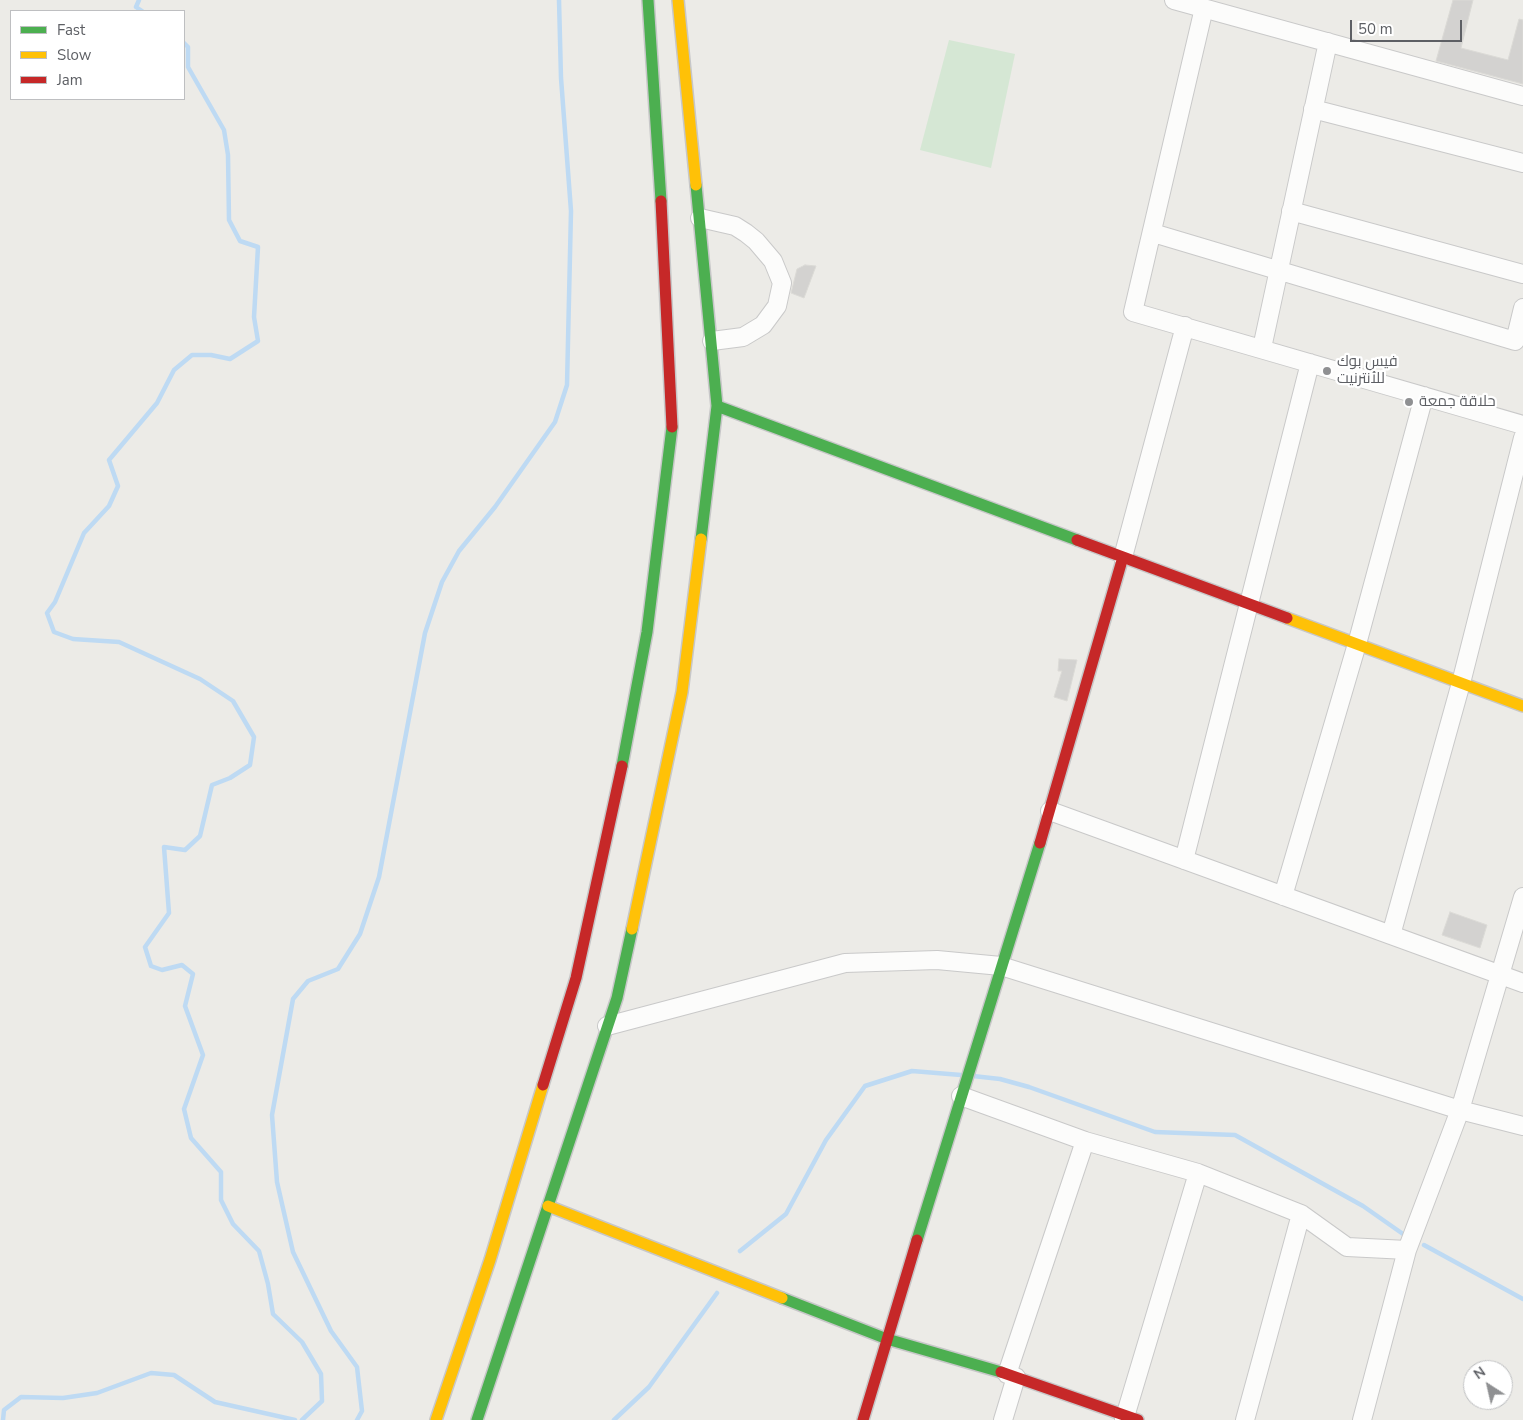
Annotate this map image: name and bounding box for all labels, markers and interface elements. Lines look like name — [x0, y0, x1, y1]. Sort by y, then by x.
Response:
legend — [10, 10, 185, 100]
scale bar — [1353, 10, 1466, 42]
text: 50 m — [1358, 19, 1393, 39]
text: Fast — [57, 20, 85, 40]
text: Slow — [57, 45, 91, 65]
text: Jam — [57, 70, 83, 90]
place label: فيس بوك للأنترنيت — [1337, 353, 1398, 388]
marker: فيس بوك للأنترنيت — [1321, 365, 1333, 377]
place label: حلاقة جمعة — [1419, 393, 1496, 411]
marker: حلاقة جمعة — [1403, 396, 1415, 408]
north arrow — [1463, 1360, 1513, 1410]
text: N — [1470, 1362, 1489, 1384]

